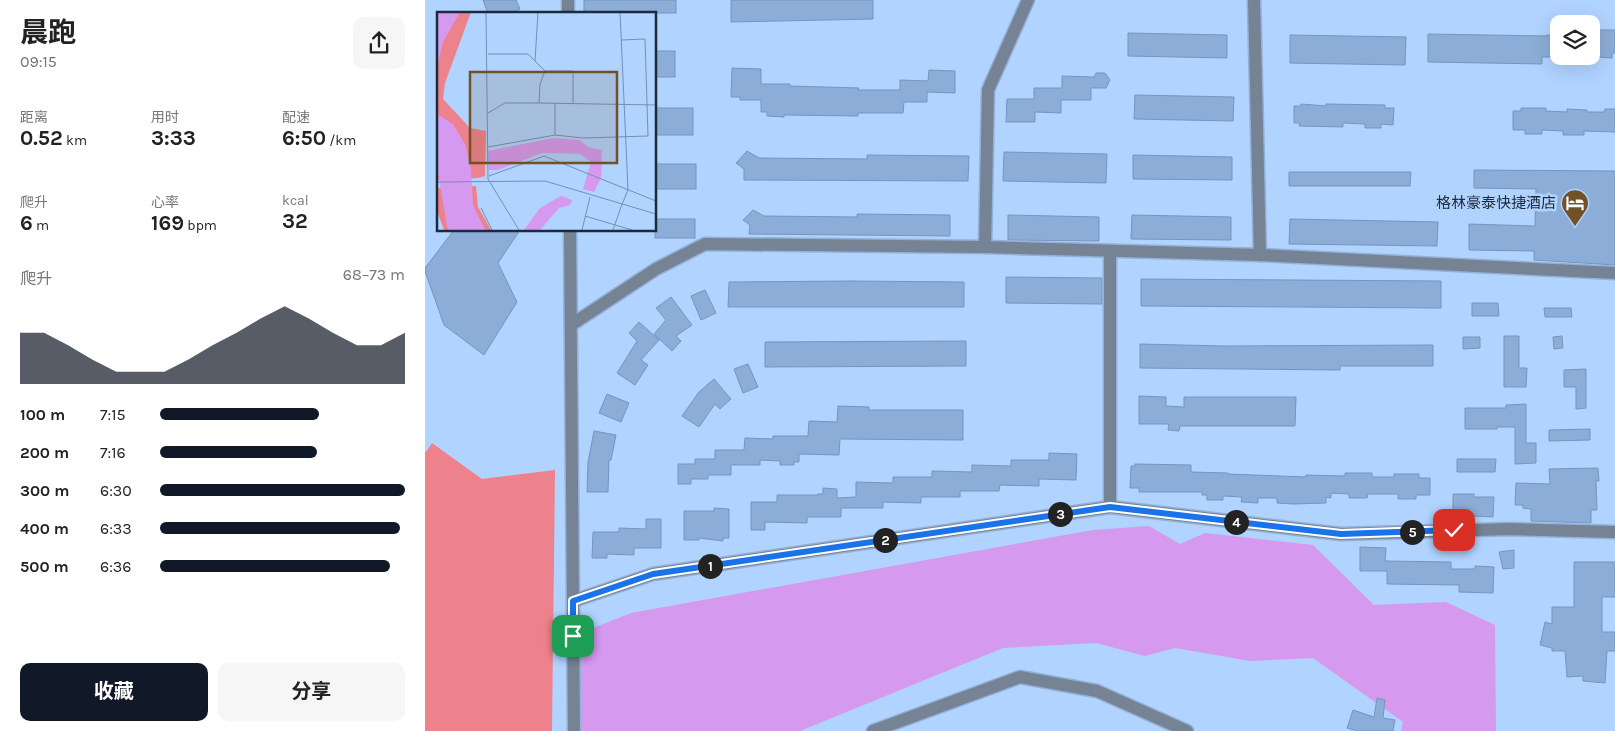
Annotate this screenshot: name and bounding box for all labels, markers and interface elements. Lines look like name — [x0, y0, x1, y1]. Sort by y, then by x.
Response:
inset map — [437, 12, 656, 231]
map controls — [1550, 15, 1600, 65]
button: layers — [1550, 15, 1600, 65]
text: 晨跑 — [20, 16, 76, 49]
button: share — [353, 17, 405, 69]
text: 09:15 — [20, 52, 57, 71]
text: 距离 — [20, 109, 48, 126]
text: 用时 — [151, 109, 179, 126]
text: 配速 — [282, 109, 310, 126]
text: 0.52 — [20, 126, 63, 150]
text: 3:33 — [151, 126, 196, 150]
text: 6:50 — [282, 126, 326, 150]
text: km — [63, 132, 87, 149]
text: /km — [326, 132, 356, 149]
hotel icon: 格林豪泰快捷酒店 — [1560, 188, 1590, 227]
text: kcal — [282, 192, 309, 209]
text: 爬升 — [20, 194, 48, 211]
text: 心率 — [151, 194, 179, 211]
place label: 格林豪泰快捷酒店 — [1436, 194, 1556, 212]
text: 32 — [282, 209, 308, 233]
text: 6 — [20, 211, 33, 235]
text: 169 — [151, 211, 184, 235]
text: m — [33, 217, 49, 234]
text: bpm — [184, 217, 217, 234]
text: 68–73 m — [343, 265, 405, 284]
text: 爬升 — [20, 269, 52, 288]
text: 100 m — [20, 405, 65, 424]
text: 7:15 — [100, 405, 126, 424]
text: 200 m — [20, 443, 69, 462]
text: 7:16 — [100, 443, 126, 462]
text: 300 m — [20, 481, 69, 500]
text: 6:30 — [100, 481, 132, 500]
pin: 3 — [1047, 502, 1073, 526]
text: 3 — [1056, 506, 1065, 523]
pin — [1433, 509, 1475, 551]
pin: 4 — [1223, 510, 1249, 534]
text: 4 — [1232, 514, 1241, 531]
icon: check — [1440, 516, 1468, 544]
text: 400 m — [20, 519, 69, 538]
text: 6:33 — [100, 519, 132, 538]
pin: 5 — [1399, 520, 1425, 544]
text: 5 — [1408, 524, 1417, 541]
pin: 2 — [873, 528, 897, 552]
text: 2 — [881, 532, 890, 549]
pin: 1 — [697, 554, 723, 578]
text: 500 m — [20, 557, 69, 576]
text: 6:36 — [100, 557, 131, 576]
text: 1 — [708, 558, 713, 575]
pin — [552, 615, 594, 657]
icon: arrive — [559, 622, 587, 650]
button: 收藏 — [20, 663, 208, 721]
button: 分享 — [218, 663, 405, 721]

